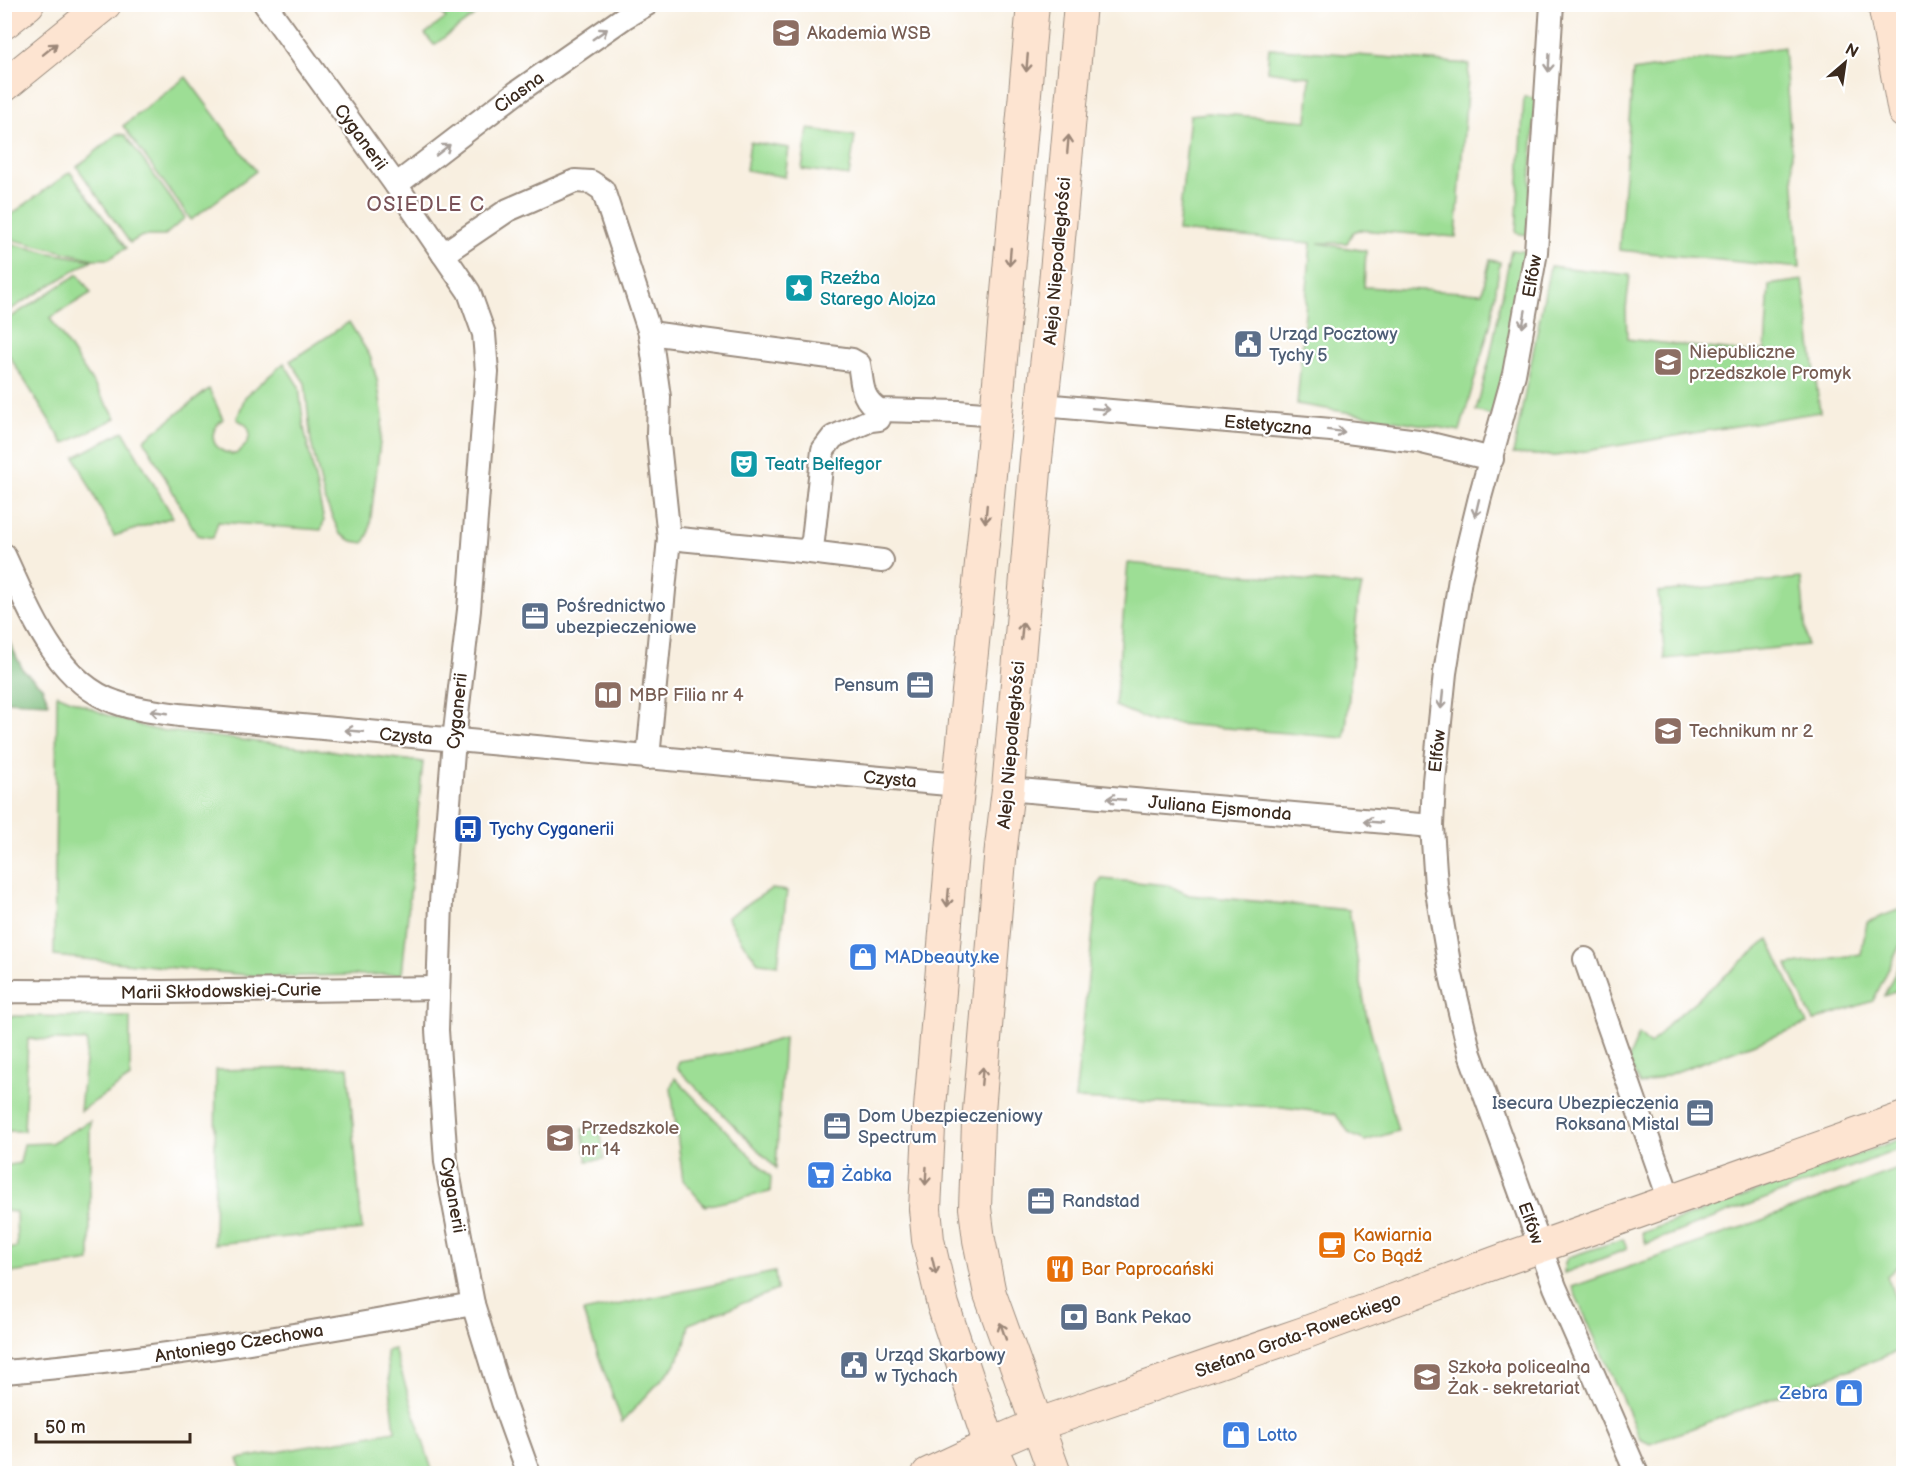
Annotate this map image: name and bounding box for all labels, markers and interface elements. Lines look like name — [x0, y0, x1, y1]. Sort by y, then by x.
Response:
school or university icon: Akademia WSB — [770, 17, 802, 49]
place label: Akademia WSB — [807, 23, 931, 44]
one-way arrow — [591, 28, 607, 40]
north arrow — [1815, 33, 1875, 93]
text: N — [1842, 40, 1861, 62]
one-way arrow — [42, 42, 58, 55]
one-way arrow — [1021, 52, 1032, 72]
one-way arrow — [1543, 52, 1554, 72]
street label: Ciasna — [490, 67, 548, 117]
street label: Cyganerii — [330, 100, 392, 175]
one-way arrow — [1063, 135, 1074, 155]
one-way arrow — [435, 143, 451, 156]
street label: Aleja Niepodległości — [1040, 176, 1075, 346]
district label: OSIEDLE C — [366, 193, 486, 217]
one-way arrow — [1004, 247, 1015, 266]
street label: Elfów — [1518, 253, 1547, 299]
place label: Rzeźba Starego Alojza — [820, 268, 936, 310]
place icon: Rzeźba Starego Alojza — [783, 272, 815, 304]
one-way arrow — [1518, 309, 1529, 329]
place label: Urząd Pocztowy Tychy 5 — [1269, 324, 1398, 366]
public building icon: Urząd Pocztowy Tychy 5 — [1232, 328, 1264, 360]
place label: Niepubliczne przedszkole Promyk — [1689, 342, 1851, 384]
school or university icon: Niepubliczne przedszkole Promyk — [1652, 346, 1684, 378]
one-way arrow — [1090, 404, 1110, 415]
street label: Estetyczna — [1223, 411, 1313, 440]
one-way arrow — [1326, 426, 1346, 437]
theatre icon: Teatr Belfegor — [728, 448, 760, 480]
place label: Teatr Belfegor — [765, 454, 882, 475]
one-way arrow — [1471, 499, 1483, 518]
one-way arrow — [980, 503, 991, 523]
place label: Pośrednictwo ubezpieczeniowe — [556, 596, 697, 638]
office icon: Pośrednictwo ubezpieczeniowe — [519, 600, 551, 632]
one-way arrow — [1017, 622, 1028, 642]
street label: Aleja Niepodległości — [994, 660, 1029, 830]
office icon: Pensum — [904, 669, 936, 701]
street label: Cyganerii — [443, 672, 472, 750]
place label: Pensum — [834, 675, 899, 696]
library icon: MBP Filia nr 4 — [592, 679, 624, 711]
place label: MBP Filia nr 4 — [629, 685, 744, 706]
one-way arrow — [1436, 690, 1447, 710]
one-way arrow — [150, 707, 170, 718]
school or university icon: Technikum nr 2 — [1652, 715, 1684, 747]
place label: Technikum nr 2 — [1689, 721, 1813, 742]
street label: Czysta — [378, 724, 433, 749]
one-way arrow — [344, 725, 364, 736]
street label: Elfów — [1425, 729, 1450, 774]
street label: Czysta — [862, 767, 917, 792]
street label: Juliana Ejsmonda — [1147, 792, 1293, 825]
one-way arrow — [1107, 793, 1127, 804]
bus stop icon: Tychy Cyganerii — [452, 813, 484, 845]
one-way arrow — [1364, 816, 1384, 827]
place label: Tychy Cyganerii — [489, 819, 614, 840]
one-way arrow — [942, 888, 953, 908]
shop icon: MADbeauty.ke — [847, 941, 879, 973]
place label: MADbeauty.ke — [884, 947, 1000, 968]
street label: Marii Skłodowskiej-Curie — [120, 979, 322, 1004]
one-way arrow — [977, 1067, 988, 1087]
place label: Isecura Ubezpieczenia Roksana Mistal — [1492, 1093, 1679, 1135]
office icon: Isecura Ubezpieczenia Roksana Mistal — [1684, 1097, 1716, 1129]
place label: Dom Ubezpieczeniowy Spectrum — [858, 1106, 1043, 1148]
office icon: Dom Ubezpieczeniowy Spectrum — [821, 1110, 853, 1142]
place label: Przedszkole nr 14 — [581, 1118, 680, 1160]
school or university icon: Przedszkole nr 14 — [544, 1122, 576, 1154]
street label: Cyganerii — [435, 1155, 470, 1235]
supermarket icon: Żabka — [805, 1159, 837, 1191]
place label: Żabka — [841, 1164, 892, 1186]
one-way arrow — [921, 1166, 932, 1186]
office icon: Randstad — [1025, 1185, 1057, 1217]
place label: Randstad — [1062, 1191, 1140, 1212]
street label: Elfów — [1513, 1199, 1548, 1247]
place label: Kawiarnia Co Bądź — [1353, 1225, 1432, 1267]
cafe icon: Kawiarnia Co Bądź — [1316, 1229, 1348, 1261]
restaurant icon: Bar Paprocański — [1044, 1253, 1076, 1285]
one-way arrow — [929, 1257, 941, 1276]
place label: Bar Paprocański — [1081, 1259, 1214, 1280]
street label: Stefana Grota-Roweckiego — [1192, 1288, 1404, 1383]
bank icon: Bank Pekao — [1058, 1301, 1090, 1333]
place label: Bank Pekao — [1095, 1307, 1192, 1328]
street label: Antoniego Czechowa — [153, 1320, 325, 1367]
one-way arrow — [996, 1322, 1007, 1341]
place label: Urząd Skarbowy w Tychach — [875, 1345, 1006, 1387]
public building icon: Urząd Skarbowy w Tychach — [838, 1349, 870, 1381]
place label: Szkoła policealna Żak - sekretariat — [1447, 1357, 1591, 1399]
school or university icon: Szkoła policealna Żak - sekretariat — [1411, 1361, 1443, 1393]
shop icon: Zebra — [1833, 1377, 1865, 1409]
place label: Zebra — [1779, 1383, 1828, 1404]
scale bar — [36, 1406, 190, 1444]
text: 50 m — [45, 1417, 86, 1438]
shop icon: Lotto — [1220, 1419, 1252, 1451]
place label: Lotto — [1257, 1425, 1298, 1446]

